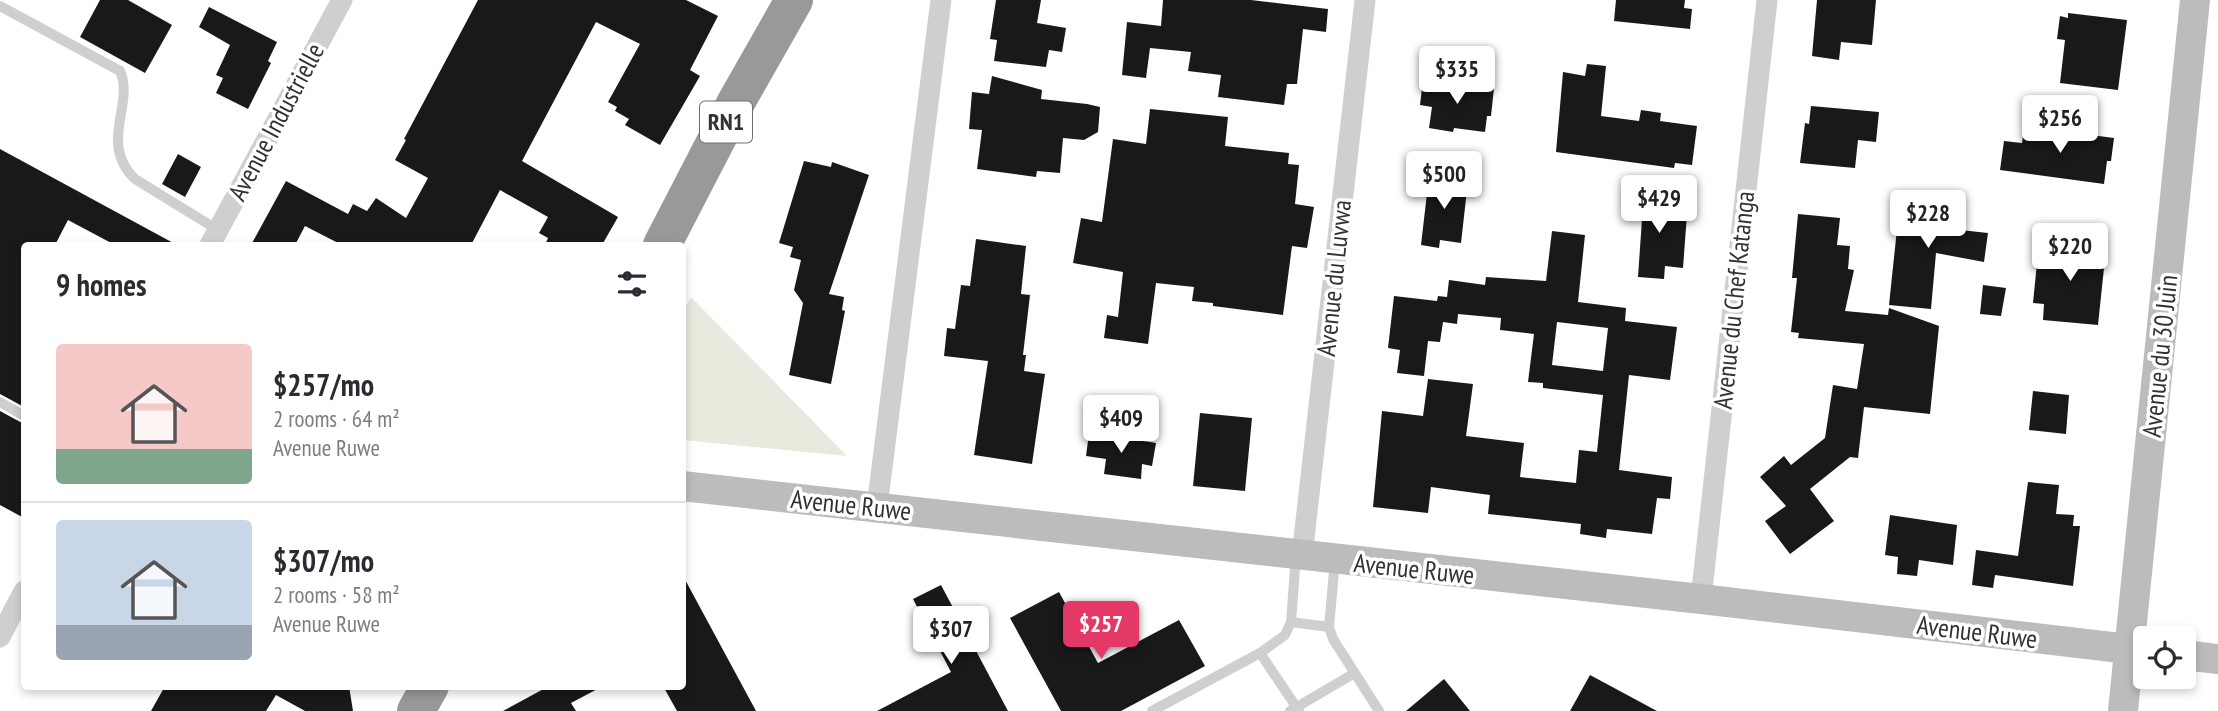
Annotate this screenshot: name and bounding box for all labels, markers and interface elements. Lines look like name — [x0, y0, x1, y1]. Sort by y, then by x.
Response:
street label: Avenue Industrielle — [220, 37, 331, 206]
pin: $335 — [1416, 46, 1498, 106]
text: $335 — [1435, 54, 1479, 83]
pin: $256 — [2019, 96, 2101, 155]
road number: RN1 — [700, 101, 752, 142]
text: $256 — [2038, 103, 2082, 132]
pin: $500 — [1403, 152, 1485, 211]
text: $500 — [1422, 159, 1466, 188]
pin: $429 — [1618, 176, 1700, 235]
text: $429 — [1637, 183, 1681, 212]
street label: Avenue du Chef Katanga — [1706, 189, 1761, 411]
pin: $228 — [1887, 190, 1969, 250]
street label: Avenue du Luvwa — [1309, 198, 1358, 358]
text: $228 — [1906, 198, 1950, 227]
pin: $220 — [2029, 224, 2111, 283]
text: $220 — [2048, 231, 2092, 260]
text: 9 homes — [56, 265, 147, 304]
icon: filters — [613, 265, 651, 303]
street label: Avenue du 30 Juin — [2135, 273, 2184, 439]
text: $257/mo — [273, 365, 374, 404]
icon: home — [112, 372, 196, 456]
pin: $409 — [1080, 396, 1162, 455]
text: $409 — [1099, 403, 1143, 432]
text: 2 rooms · 64 m² — [273, 404, 400, 433]
text: Avenue Ruwe — [273, 433, 380, 462]
street label: Avenue Ruwe — [789, 482, 913, 527]
text: $307/mo — [273, 541, 374, 580]
street label: Avenue Ruwe — [1352, 546, 1476, 591]
icon: home — [112, 548, 196, 632]
text: 2 rooms · 58 m² — [273, 580, 400, 609]
pin: $257 — [1060, 602, 1142, 661]
pin: $307 — [910, 606, 992, 666]
street label: Avenue Ruwe — [1915, 608, 2039, 655]
text: Avenue Ruwe — [273, 609, 380, 638]
text: $257 — [1079, 609, 1123, 638]
text: $307 — [929, 614, 973, 643]
map controls — [2133, 626, 2196, 689]
button: locate — [2133, 626, 2196, 689]

